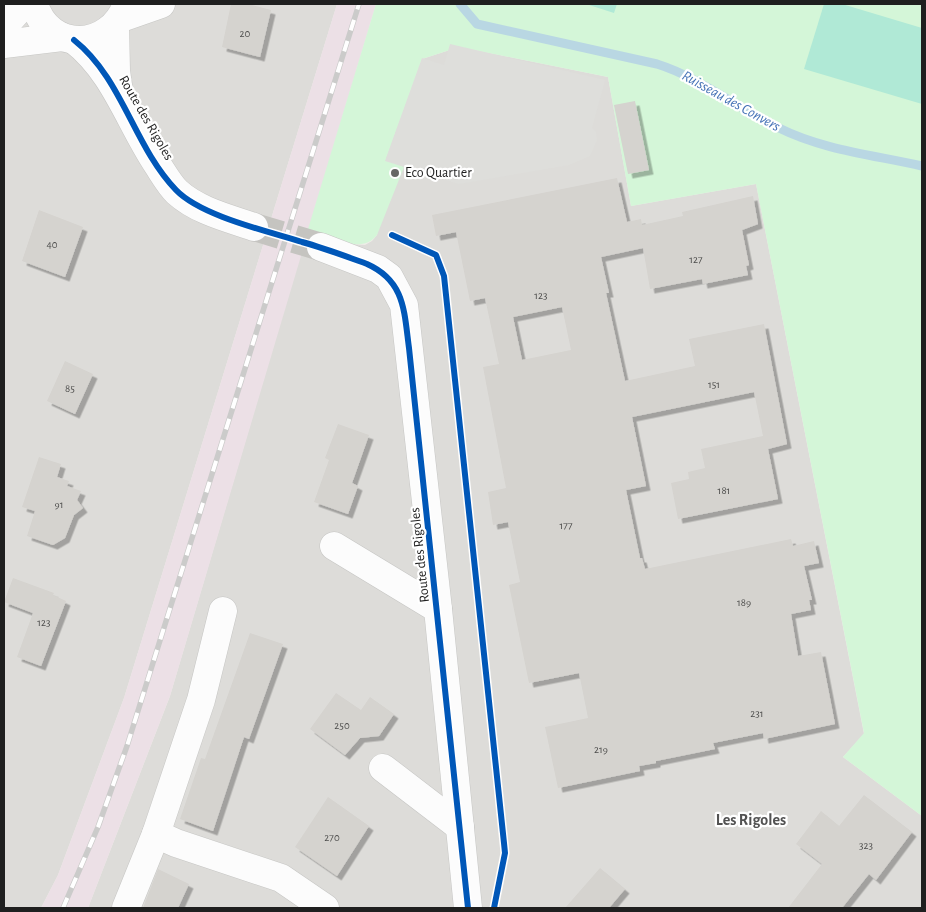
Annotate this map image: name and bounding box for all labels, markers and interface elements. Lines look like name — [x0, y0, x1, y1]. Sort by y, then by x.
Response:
house number: 20 — [240, 28, 251, 39]
water label: Ruisseau des Convers — [679, 68, 783, 134]
street label: Route des Rigoles — [116, 73, 176, 163]
place label: Eco Quartier — [405, 166, 472, 180]
marker: Eco Quartier — [389, 167, 401, 179]
house number: 40 — [46, 239, 58, 250]
house number: 127 — [689, 254, 703, 265]
house number: 123 — [534, 290, 548, 301]
house number: 151 — [708, 379, 720, 390]
house number: 85 — [65, 383, 75, 394]
house number: 181 — [718, 485, 730, 496]
house number: 91 — [55, 499, 63, 510]
street label: Route des Rigoles — [408, 507, 432, 603]
house number: 177 — [560, 520, 573, 531]
house number: 189 — [737, 597, 751, 608]
house number: 123 — [37, 617, 51, 628]
house number: 231 — [750, 708, 764, 719]
house number: 250 — [334, 720, 350, 731]
house number: 219 — [594, 744, 608, 755]
district label: Les Rigoles — [716, 812, 786, 828]
house number: 270 — [324, 832, 340, 843]
house number: 323 — [859, 840, 873, 851]

